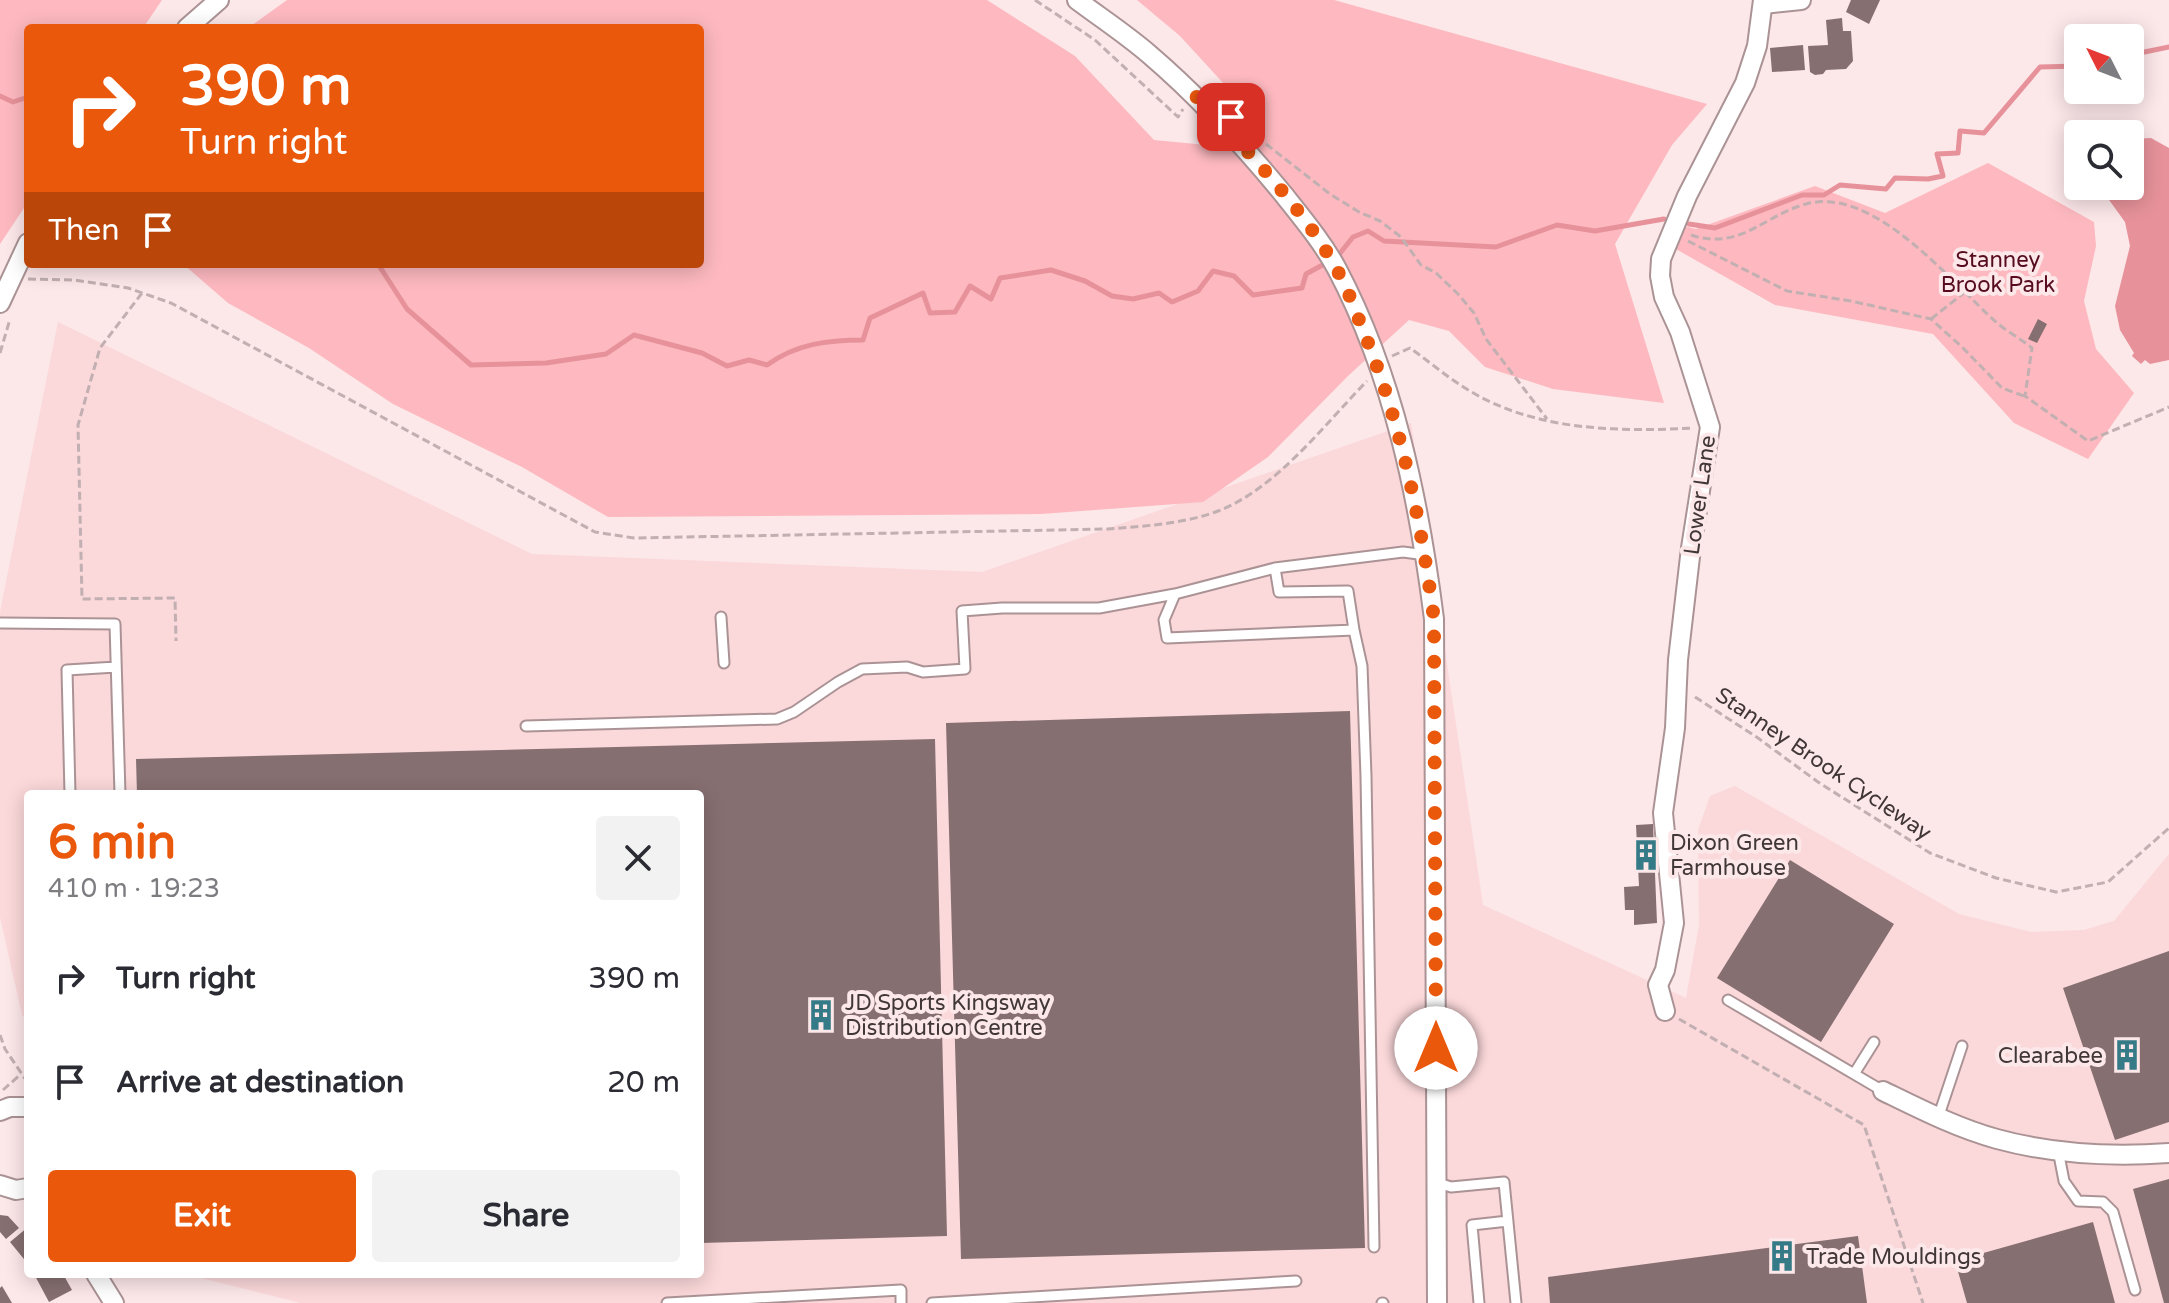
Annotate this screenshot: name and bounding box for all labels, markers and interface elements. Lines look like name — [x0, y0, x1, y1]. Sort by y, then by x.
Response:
north arrow — [2064, 24, 2144, 104]
map controls — [2064, 24, 2144, 200]
text: 390 m — [180, 53, 351, 120]
icon: right — [48, 56, 152, 160]
pin — [1197, 83, 1265, 151]
icon: arrive — [1209, 95, 1253, 139]
button: search — [2064, 120, 2144, 200]
text: Turn right — [180, 121, 347, 164]
icon: arrive — [136, 208, 180, 252]
text: Then — [48, 212, 120, 249]
park label: Stanney Brook Park — [1941, 247, 2055, 298]
street label: Lower Lane — [1679, 434, 1721, 557]
street label: Stanney Brook Cycleway — [1711, 682, 1936, 846]
text: 6 min — [48, 814, 176, 872]
button: close — [596, 816, 680, 900]
place label: Dixon Green Farmhouse — [1670, 830, 1799, 881]
building icon: Dixon Green Farmhouse — [1629, 838, 1663, 872]
text: 410 m · 19:23 — [48, 873, 220, 904]
icon: right — [48, 956, 92, 1000]
text: Turn right — [116, 960, 256, 997]
text: 390 m — [588, 960, 680, 997]
place label: JD Sports Kingsway Distribution Centre — [845, 990, 1051, 1041]
building icon: JD Sports Kingsway Distribution Centre — [804, 998, 838, 1032]
position arrow — [1394, 1006, 1478, 1090]
building icon: Clearabee — [2110, 1038, 2144, 1072]
place label: Clearabee — [1998, 1043, 2103, 1069]
icon: arrive — [48, 1060, 92, 1104]
text: Arrive at destination — [116, 1064, 404, 1101]
text: 20 m — [607, 1064, 680, 1101]
button: Exit — [48, 1170, 356, 1262]
button: Share — [372, 1170, 680, 1262]
building icon: Trade Mouldings — [1765, 1239, 1799, 1273]
place label: Trade Mouldings — [1806, 1244, 1981, 1270]

